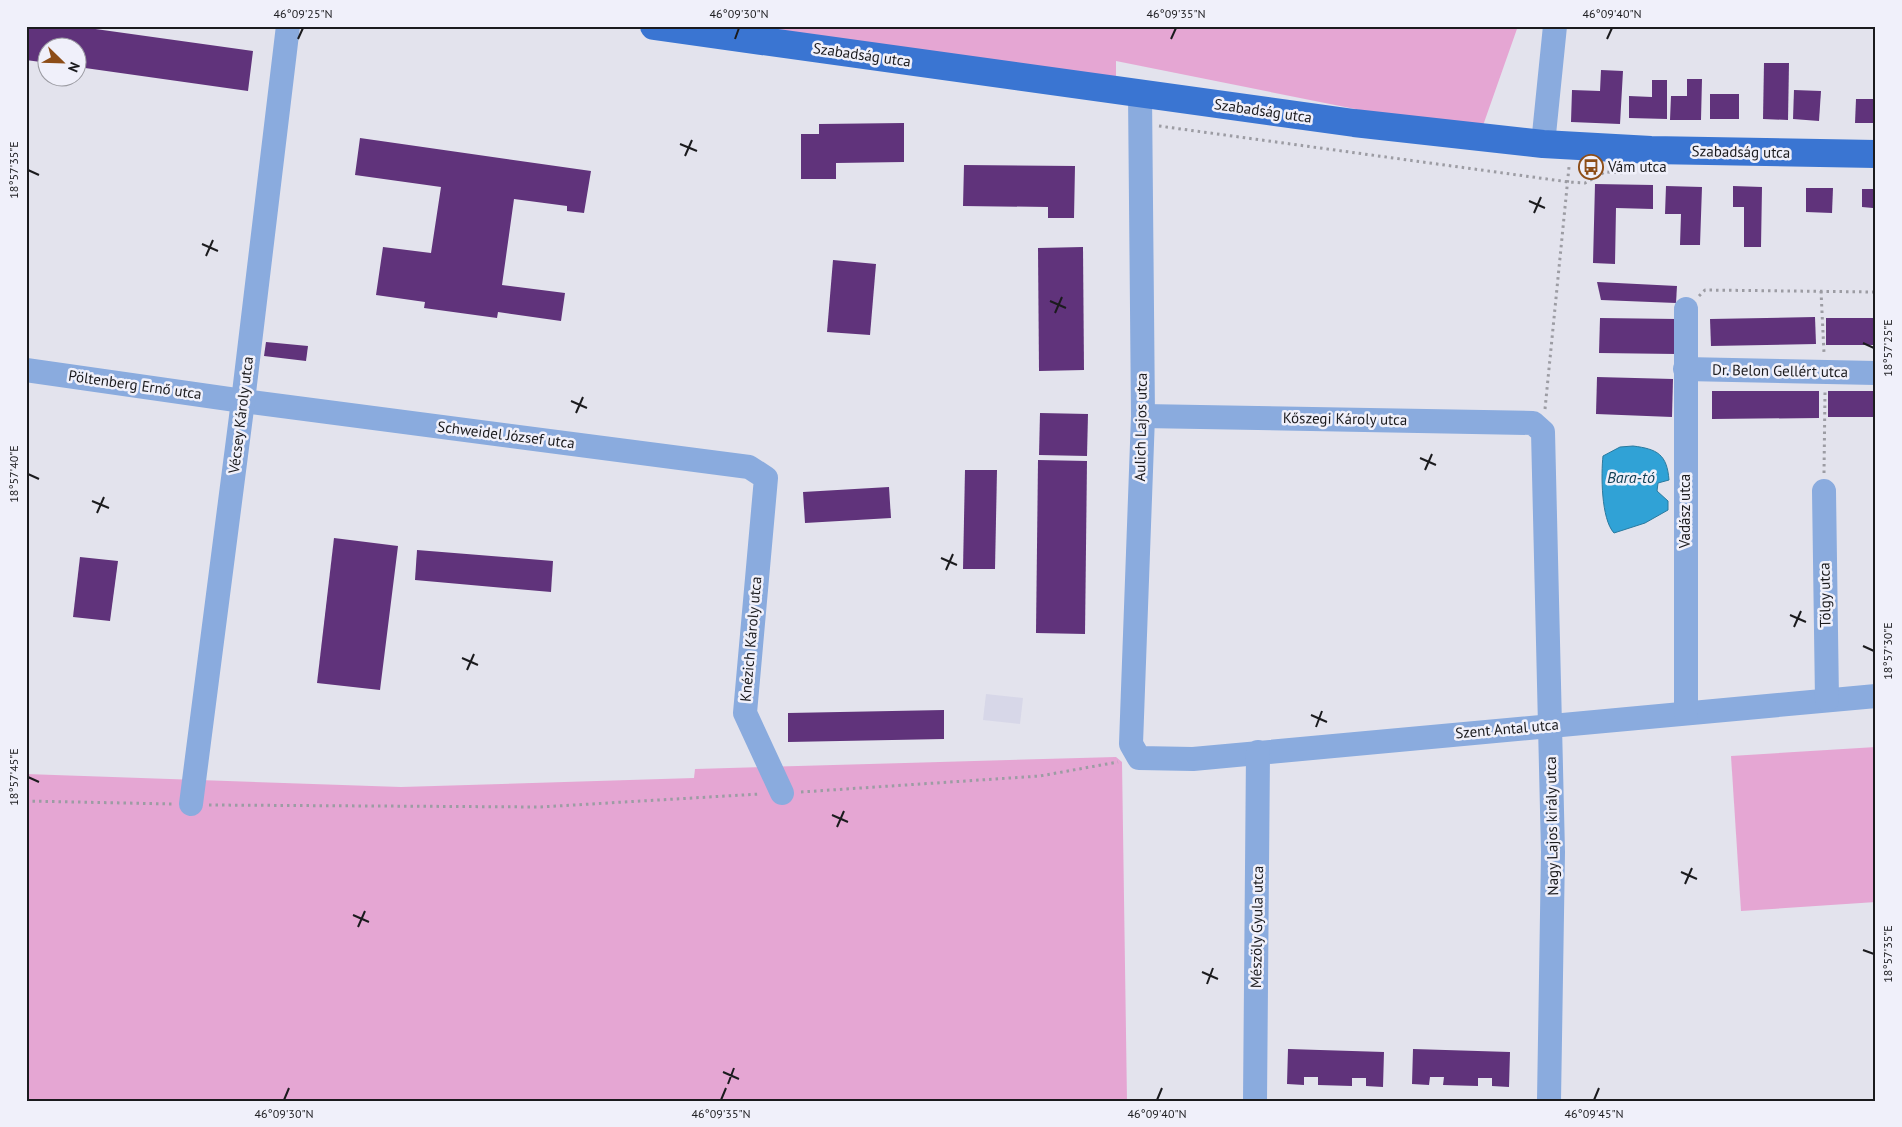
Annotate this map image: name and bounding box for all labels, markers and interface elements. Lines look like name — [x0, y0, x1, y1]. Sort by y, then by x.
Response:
text: 46°09'25"N — [273, 6, 333, 21]
text: 46°09'30"N — [709, 6, 769, 21]
text: 46°09'35"N — [1146, 6, 1206, 21]
text: 46°09'40"N — [1582, 6, 1642, 21]
north arrow — [38, 38, 88, 88]
street label: Szabadság utca — [812, 38, 912, 71]
text: N — [64, 59, 84, 75]
street label: Szabadság utca — [1213, 94, 1313, 127]
text: 18°57'35"E — [6, 141, 21, 199]
street label: Szabadság utca — [1691, 141, 1791, 162]
bus stop icon: Vám utca — [1578, 154, 1604, 180]
place label: Vám utca — [1607, 157, 1667, 176]
text: 18°57'25"E — [1880, 319, 1895, 377]
street label: Vécsey Károly utca — [224, 355, 257, 476]
street label: Dr. Belon Gellért utca — [1712, 360, 1848, 381]
street label: Pöltenberg Ernő utca — [67, 366, 203, 403]
street label: Aulich Lajos utca — [1130, 372, 1151, 482]
street label: Kőszegi Károly utca — [1283, 408, 1407, 429]
street label: Schweidel József utca — [436, 417, 576, 452]
text: 18°57'40"E — [6, 445, 21, 503]
water label: Bara-tó — [1607, 467, 1655, 487]
street label: Vadász utca — [1675, 474, 1694, 549]
street label: Tölgy utca — [1814, 562, 1835, 628]
street label: Knézich Károly utca — [736, 575, 765, 702]
text: 18°57'30"E — [1880, 622, 1895, 680]
street label: Szent Antal utca — [1454, 715, 1560, 742]
text: 18°57'45"E — [6, 748, 21, 806]
street label: Nagy Lajos király utca — [1541, 756, 1562, 896]
street label: Mészöly Gyula utca — [1246, 866, 1267, 988]
text: 18°57'35"E — [1880, 925, 1895, 983]
text: 46°09'30"N — [254, 1106, 314, 1121]
text: 46°09'35"N — [691, 1106, 751, 1121]
text: 46°09'40"N — [1127, 1106, 1187, 1121]
text: 46°09'45"N — [1564, 1106, 1624, 1121]

